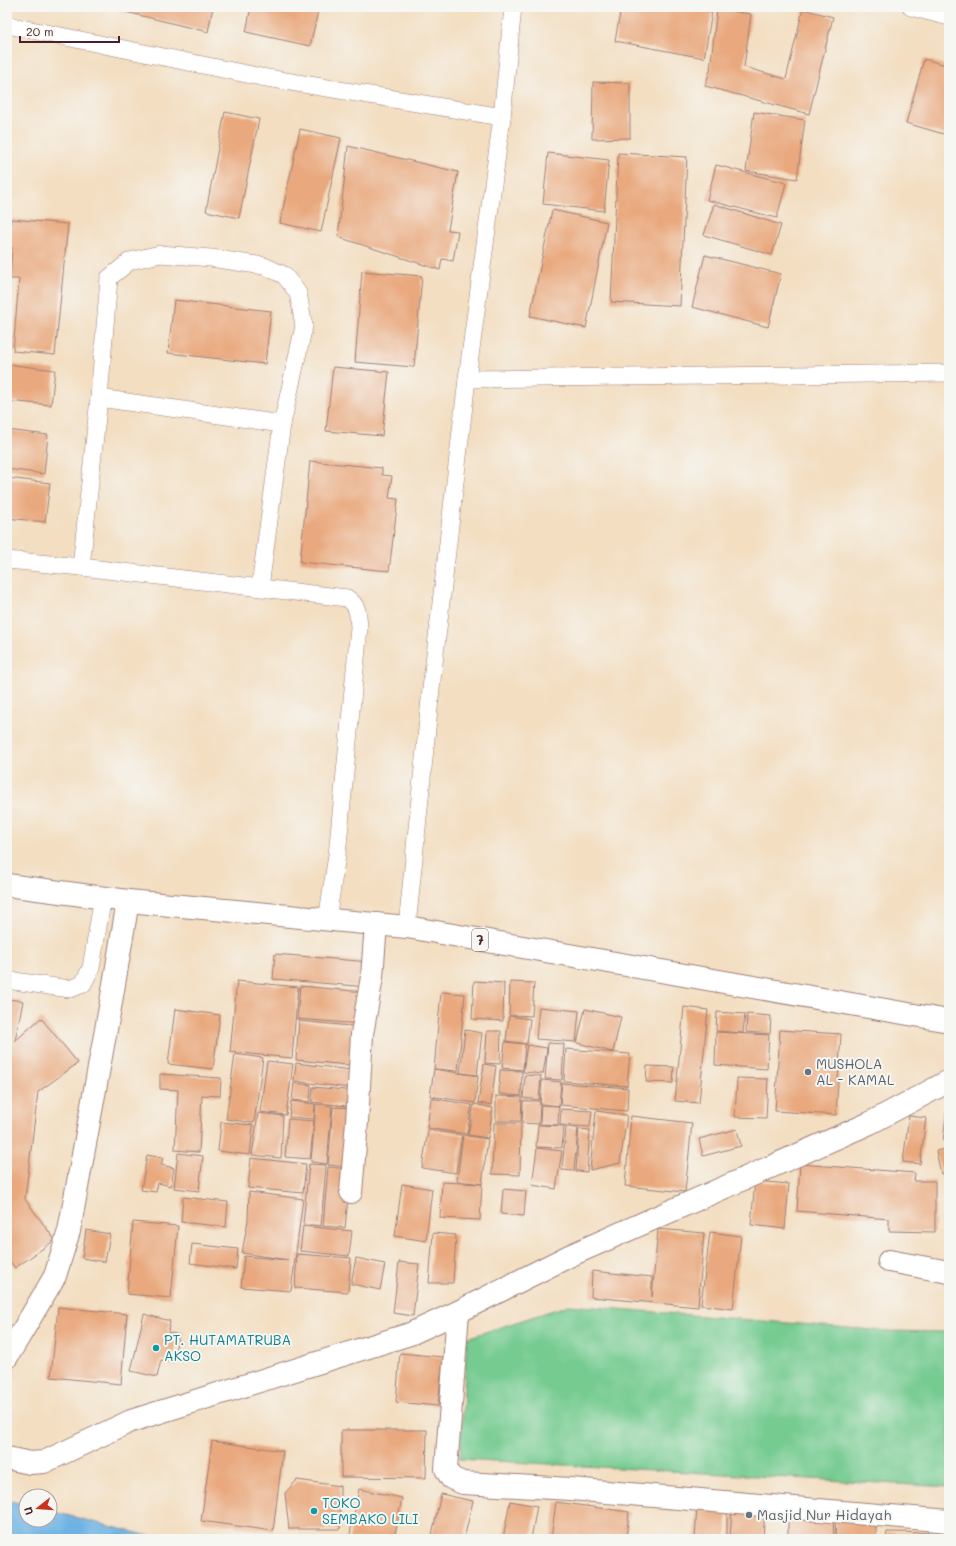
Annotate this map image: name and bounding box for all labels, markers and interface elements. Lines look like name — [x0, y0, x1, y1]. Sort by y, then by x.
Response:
scale bar — [20, 18, 119, 44]
text: 20 m — [26, 23, 54, 39]
road number: 7 — [472, 929, 488, 951]
place label: MUSHOLA AL - KAMAL — [816, 1054, 895, 1089]
marker: MUSHOLA AL - KAMAL — [803, 1067, 813, 1077]
place label: PT. HUTAMATRUBA AKSO — [164, 1330, 291, 1365]
marker: PT. HUTAMATRUBA AKSO — [151, 1343, 161, 1353]
north arrow — [18, 1488, 58, 1528]
place label: TOKO SEMBAKO LILI — [322, 1493, 419, 1528]
text: U — [20, 1505, 36, 1517]
place label: Masjid Nur Hidayah — [757, 1505, 891, 1524]
marker: TOKO SEMBAKO LILI — [309, 1506, 319, 1516]
marker: Masjid Nur Hidayah — [744, 1510, 754, 1520]

